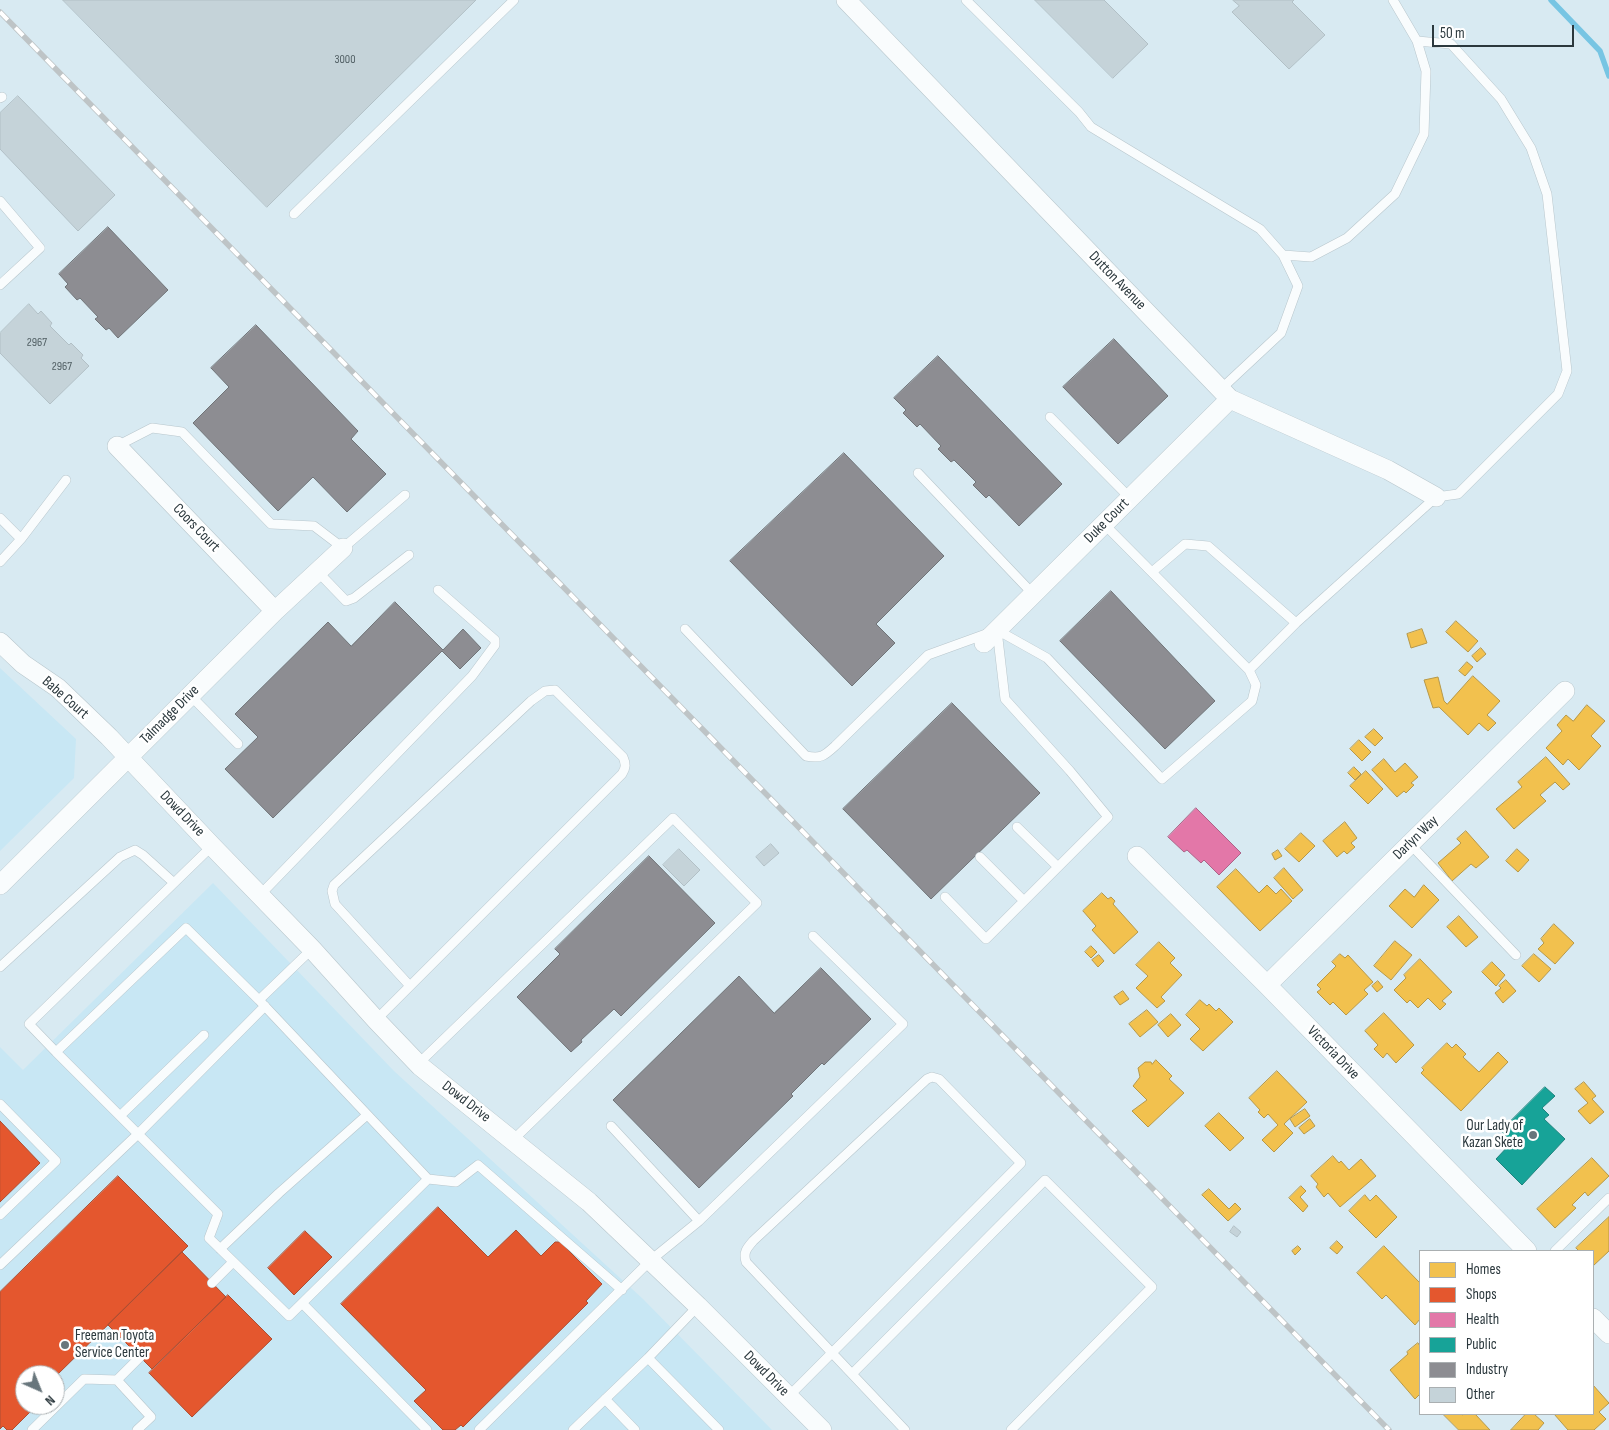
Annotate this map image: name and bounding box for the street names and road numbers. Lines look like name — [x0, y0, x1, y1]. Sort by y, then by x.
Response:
street label: Dutton Avenue — [1085, 248, 1149, 314]
street label: Duke Court — [1081, 495, 1133, 547]
street label: Coors Court — [169, 500, 223, 556]
street label: Babe Court — [38, 673, 92, 723]
street label: Talmadge Drive — [137, 682, 203, 748]
street label: Dowd Drive — [156, 787, 208, 841]
street label: Darlyn Way — [1390, 812, 1442, 864]
street label: Victoria Drive — [1303, 1022, 1363, 1084]
street label: Dowd Drive — [438, 1077, 494, 1127]
street label: Dowd Drive — [740, 1348, 792, 1400]

